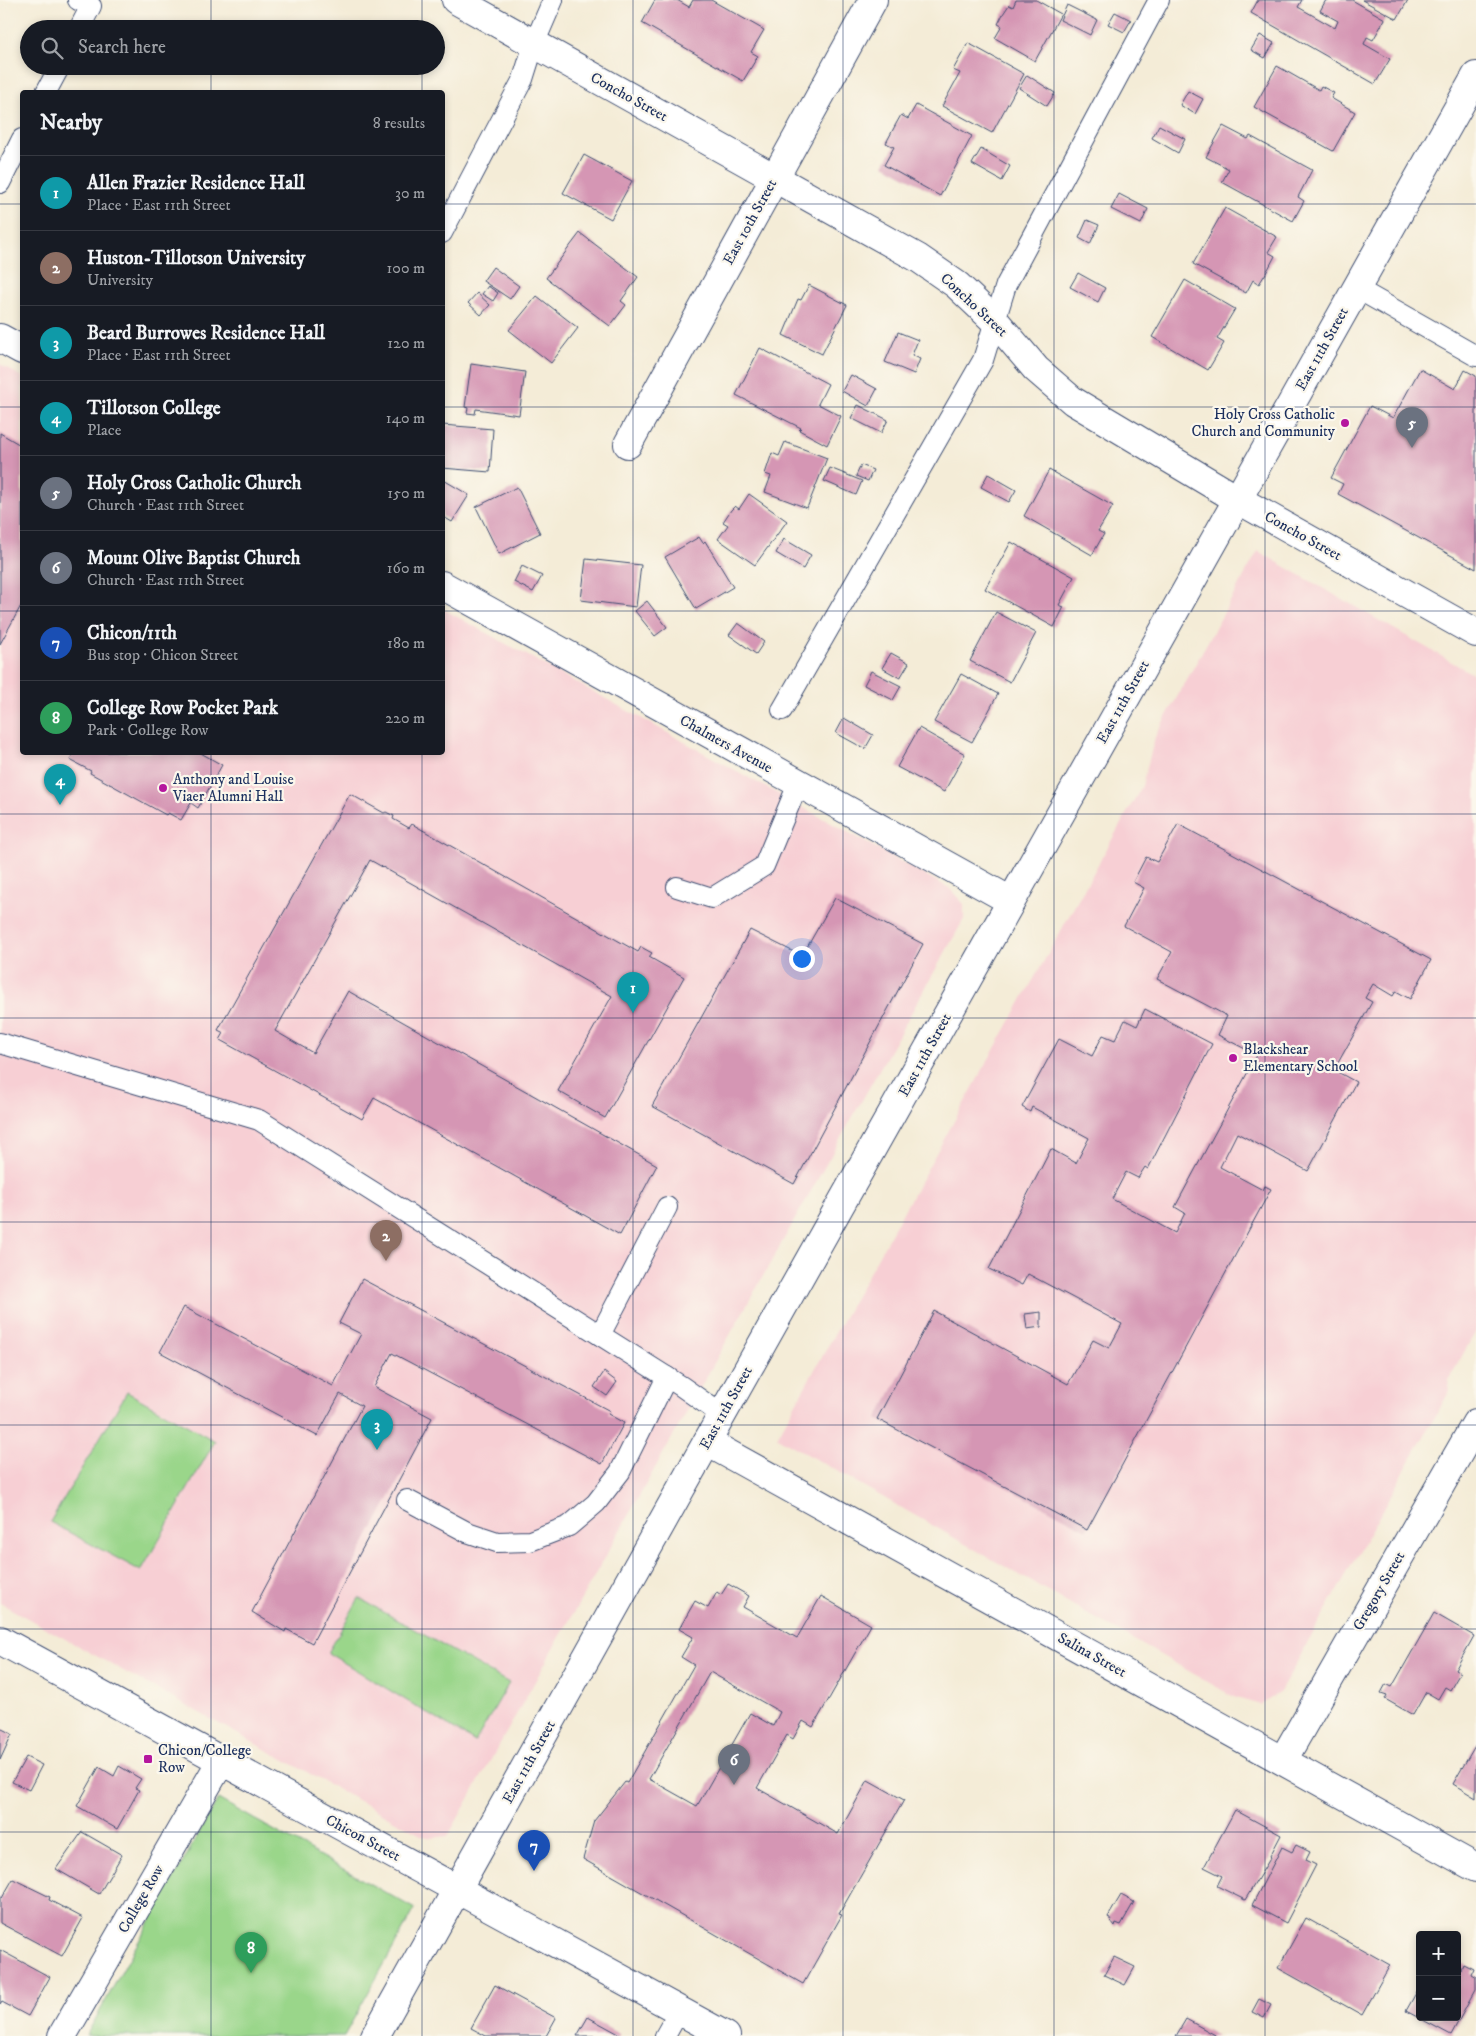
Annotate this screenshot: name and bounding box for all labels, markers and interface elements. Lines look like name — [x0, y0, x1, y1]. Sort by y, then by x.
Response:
search box — [20, 20, 445, 75]
icon: search — [38, 34, 66, 62]
text: Search here — [78, 36, 166, 59]
street label: Concho Street — [587, 68, 671, 126]
text: Nearby — [40, 110, 102, 136]
text: 8 results — [373, 113, 425, 133]
text: Allen Frazier Residence Hall — [87, 172, 305, 195]
street label: East 10th Street — [719, 176, 781, 268]
text: 1 — [53, 183, 59, 203]
text: 30 m — [395, 183, 425, 203]
text: Place · East 11th Street — [87, 195, 231, 215]
text: Huston-Tillotson University — [87, 247, 305, 270]
text: 2 — [52, 258, 60, 278]
text: 100 m — [387, 258, 425, 278]
street label: Concho Street — [936, 269, 1012, 341]
text: University — [87, 270, 153, 290]
street label: East 11th Street — [1291, 304, 1353, 394]
text: Beard Burrowes Residence Hall — [87, 322, 325, 345]
text: 3 — [53, 333, 59, 353]
text: 120 m — [387, 333, 425, 353]
text: Place · East 11th Street — [87, 345, 231, 365]
text: Tillotson College — [87, 397, 221, 420]
place label: Holy Cross Catholic Church and Community — [1192, 405, 1336, 441]
pin: 5 — [1396, 407, 1428, 448]
text: 4 — [51, 408, 61, 428]
text: 140 m — [386, 408, 425, 428]
marker: Holy Cross Catholic Church and Community — [1339, 417, 1351, 429]
text: Place — [87, 420, 121, 440]
text: Holy Cross Catholic Church — [87, 472, 302, 495]
text: 5 — [52, 483, 60, 503]
text: 150 m — [387, 483, 425, 503]
text: Church · East 11th Street — [87, 495, 244, 515]
street label: Concho Street — [1261, 507, 1345, 565]
text: Mount Olive Baptist Church — [87, 547, 301, 570]
text: 6 — [52, 558, 60, 578]
text: 160 m — [387, 558, 425, 578]
text: Church · East 11th Street — [87, 570, 244, 590]
text: Chicon/11th — [87, 622, 177, 645]
text: 7 — [52, 633, 60, 653]
text: 180 m — [387, 633, 425, 653]
text: Bus stop · Chicon Street — [87, 645, 238, 665]
street label: East 11th Street — [1092, 657, 1154, 747]
text: College Row Pocket Park — [87, 697, 278, 720]
text: 8 — [52, 708, 60, 728]
text: 220 m — [385, 708, 425, 728]
street label: Chalmers Avenue — [676, 711, 776, 777]
text: Park · College Row — [87, 720, 209, 740]
pin: 4 — [44, 764, 76, 805]
place label: Anthony and Louise Viaer Alumni Hall — [172, 770, 294, 806]
marker: Anthony and Louise Viaer Alumni Hall — [157, 782, 169, 794]
your location — [789, 946, 815, 972]
pin: 1 — [617, 972, 649, 1013]
street label: East 11th Street — [894, 1010, 956, 1100]
place label: Blackshear Elementary School — [1243, 1040, 1358, 1076]
marker: Blackshear Elementary School — [1227, 1052, 1239, 1064]
pin: 2 — [370, 1220, 402, 1261]
street label: East 11th Street — [695, 1363, 757, 1453]
pin: 3 — [361, 1409, 393, 1450]
street label: Gregory Street — [1349, 1548, 1409, 1634]
street label: Salina Street — [1054, 1628, 1130, 1682]
street label: East 11th Street — [498, 1717, 560, 1807]
place label: Chicon/College Row — [158, 1741, 251, 1777]
pin: 6 — [718, 1744, 750, 1785]
marker: Chicon/College Row — [142, 1753, 154, 1765]
street label: Chicon Street — [322, 1810, 404, 1866]
pin: 7 — [518, 1830, 550, 1871]
street label: College Row — [114, 1861, 168, 1937]
map controls — [1416, 1931, 1461, 2021]
button: + — [1416, 1931, 1461, 1976]
pin: 8 — [235, 1932, 267, 1973]
button: − — [1416, 1976, 1461, 2021]

